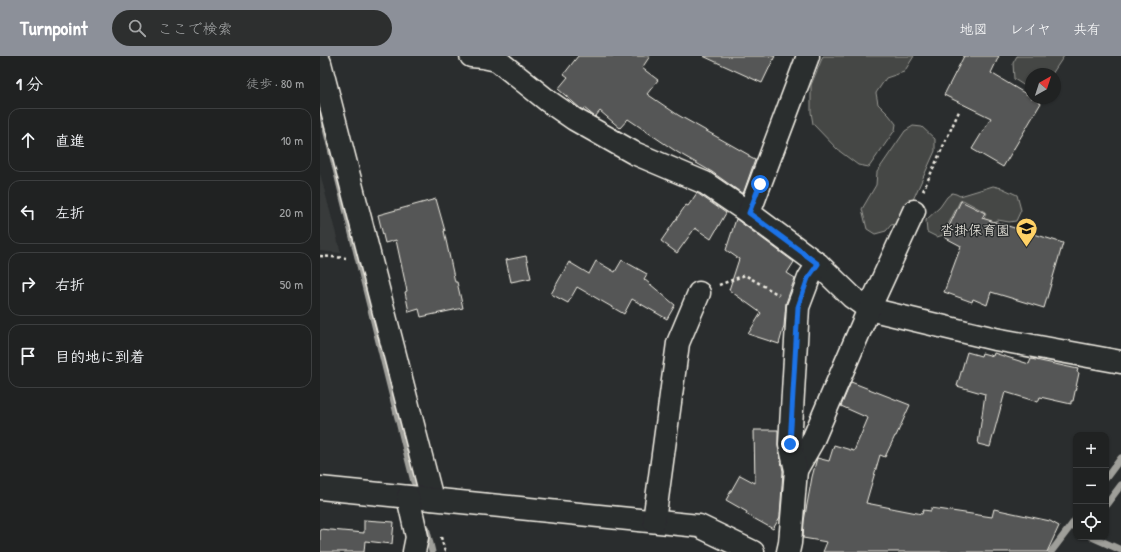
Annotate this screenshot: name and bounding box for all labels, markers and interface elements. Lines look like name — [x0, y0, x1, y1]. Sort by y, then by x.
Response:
search box — [112, 10, 392, 46]
text: Turnpoint — [20, 15, 88, 41]
icon: search — [126, 17, 148, 39]
text: ここで検索 — [158, 18, 233, 39]
text: 地図 — [960, 19, 988, 38]
text: レイヤ — [1010, 19, 1051, 38]
text: 共有 — [1073, 19, 1101, 38]
north arrow — [1025, 68, 1061, 104]
text: 1 分 — [16, 72, 43, 95]
text: 徒歩 · 80 m — [246, 74, 304, 92]
icon: ahead — [17, 129, 39, 151]
text: 直進 — [55, 130, 85, 151]
text: 10 m — [281, 131, 303, 149]
route start — [751, 175, 769, 193]
icon: left — [17, 201, 39, 223]
text: 左折 — [55, 202, 85, 223]
text: 20 m — [279, 203, 303, 221]
school or university icon: 沓掛保育園 — [1013, 216, 1039, 249]
place label: 沓掛保育園 — [940, 220, 1010, 239]
icon: right — [17, 273, 39, 295]
text: 右折 — [55, 274, 85, 295]
text: 50 m — [280, 275, 303, 293]
icon: arrive — [17, 345, 39, 367]
text: 目的地に到着 — [55, 346, 145, 367]
map controls — [1073, 432, 1109, 540]
button: + — [1073, 432, 1109, 468]
route end — [781, 435, 799, 453]
button: − — [1073, 468, 1109, 504]
button: locate — [1073, 504, 1109, 540]

